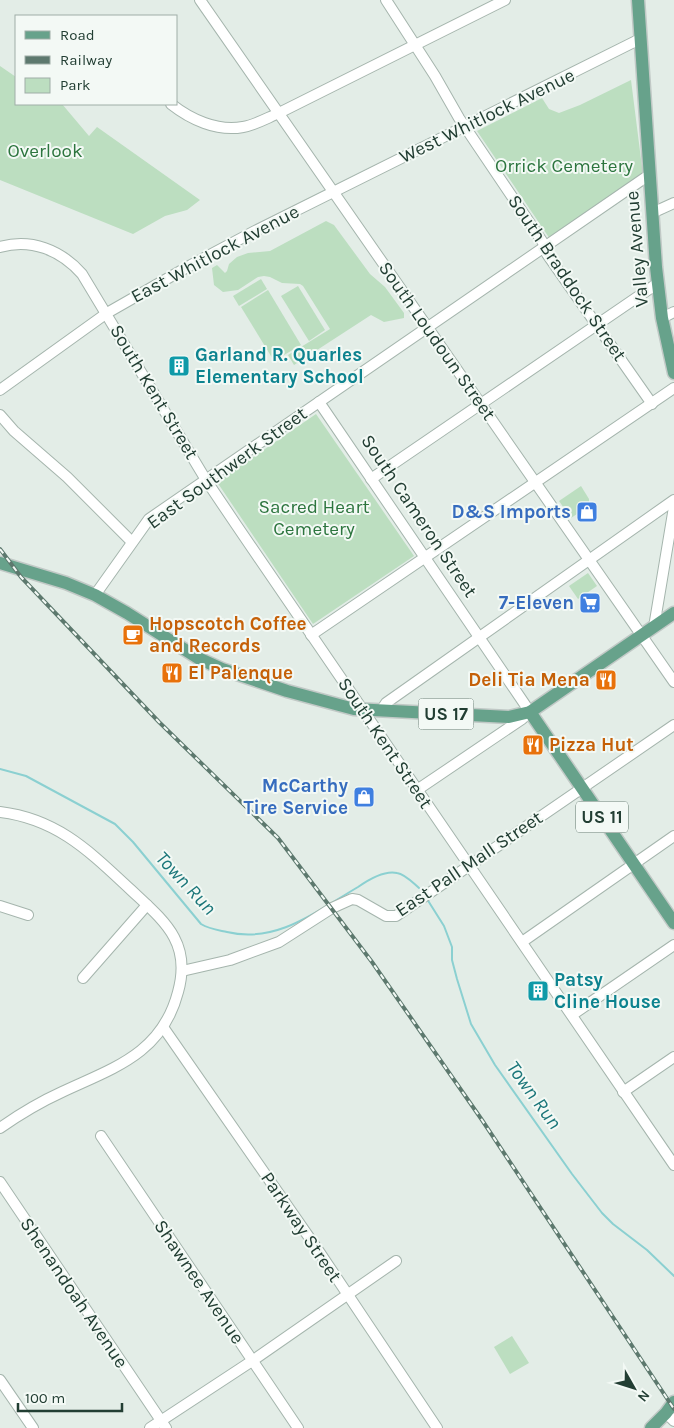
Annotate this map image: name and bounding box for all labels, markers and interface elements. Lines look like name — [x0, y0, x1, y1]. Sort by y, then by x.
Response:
legend — [15, 15, 178, 105]
text: Road — [60, 26, 95, 44]
text: Railway — [60, 51, 112, 69]
street label: West Whitlock Avenue — [396, 64, 578, 168]
text: Park — [60, 76, 90, 94]
park label: Overlook — [7, 140, 83, 162]
park label: Orrick Cemetery — [495, 155, 633, 177]
street label: Valley Avenue — [621, 190, 653, 308]
street label: South Braddock Street — [503, 191, 631, 365]
street label: East Whitlock Avenue — [127, 200, 303, 308]
street label: South Loudoun Street — [374, 257, 500, 425]
street label: South Kent Street — [105, 321, 203, 463]
place label: Garland R. Quarles Elementary School — [195, 344, 364, 388]
building icon: Garland R. Quarles Elementary School — [167, 354, 191, 378]
street label: East Southwerk Street — [143, 403, 311, 533]
street label: South Cameron Street — [356, 430, 482, 602]
park label: Sacred Heart Cemetery — [258, 496, 370, 540]
shop icon: D&S Imports — [575, 500, 599, 524]
place label: D&S Imports — [452, 501, 571, 523]
supermarket icon: 7-Eleven — [578, 591, 602, 615]
place label: 7-Eleven — [499, 592, 574, 614]
place label: Hopscotch Coffee and Records — [149, 613, 307, 657]
cafe icon: Hopscotch Coffee and Records — [121, 623, 145, 647]
restaurant icon: El Palenque — [160, 661, 184, 685]
place label: El Palenque — [188, 662, 293, 684]
restaurant icon: Deli Tia Mena — [594, 668, 618, 692]
place label: Deli Tia Mena — [468, 669, 590, 691]
street label: South Kent Street — [333, 673, 437, 813]
road number: US 17 — [418, 699, 474, 730]
restaurant icon: Pizza Hut — [521, 733, 545, 757]
place label: Pizza Hut — [549, 734, 634, 756]
place label: McCarthy Tire Service — [243, 775, 348, 819]
shop icon: McCarthy Tire Service — [352, 785, 376, 809]
road number: US 11 — [576, 802, 628, 832]
street label: East Pall Mall Street — [391, 807, 547, 921]
water label: Town Run — [151, 846, 221, 920]
place label: Patsy Cline House — [554, 969, 661, 1013]
building icon: Patsy Cline House — [526, 979, 550, 1003]
water label: Town Run — [502, 1057, 566, 1133]
street label: Parkway Street — [256, 1168, 346, 1286]
street label: Shenandoah Avenue — [15, 1214, 133, 1372]
street label: Shawnee Avenue — [149, 1216, 249, 1348]
north arrow — [609, 1363, 659, 1413]
scale bar — [18, 1380, 121, 1412]
text: N — [634, 1387, 653, 1405]
text: 100 m — [25, 1389, 65, 1407]

